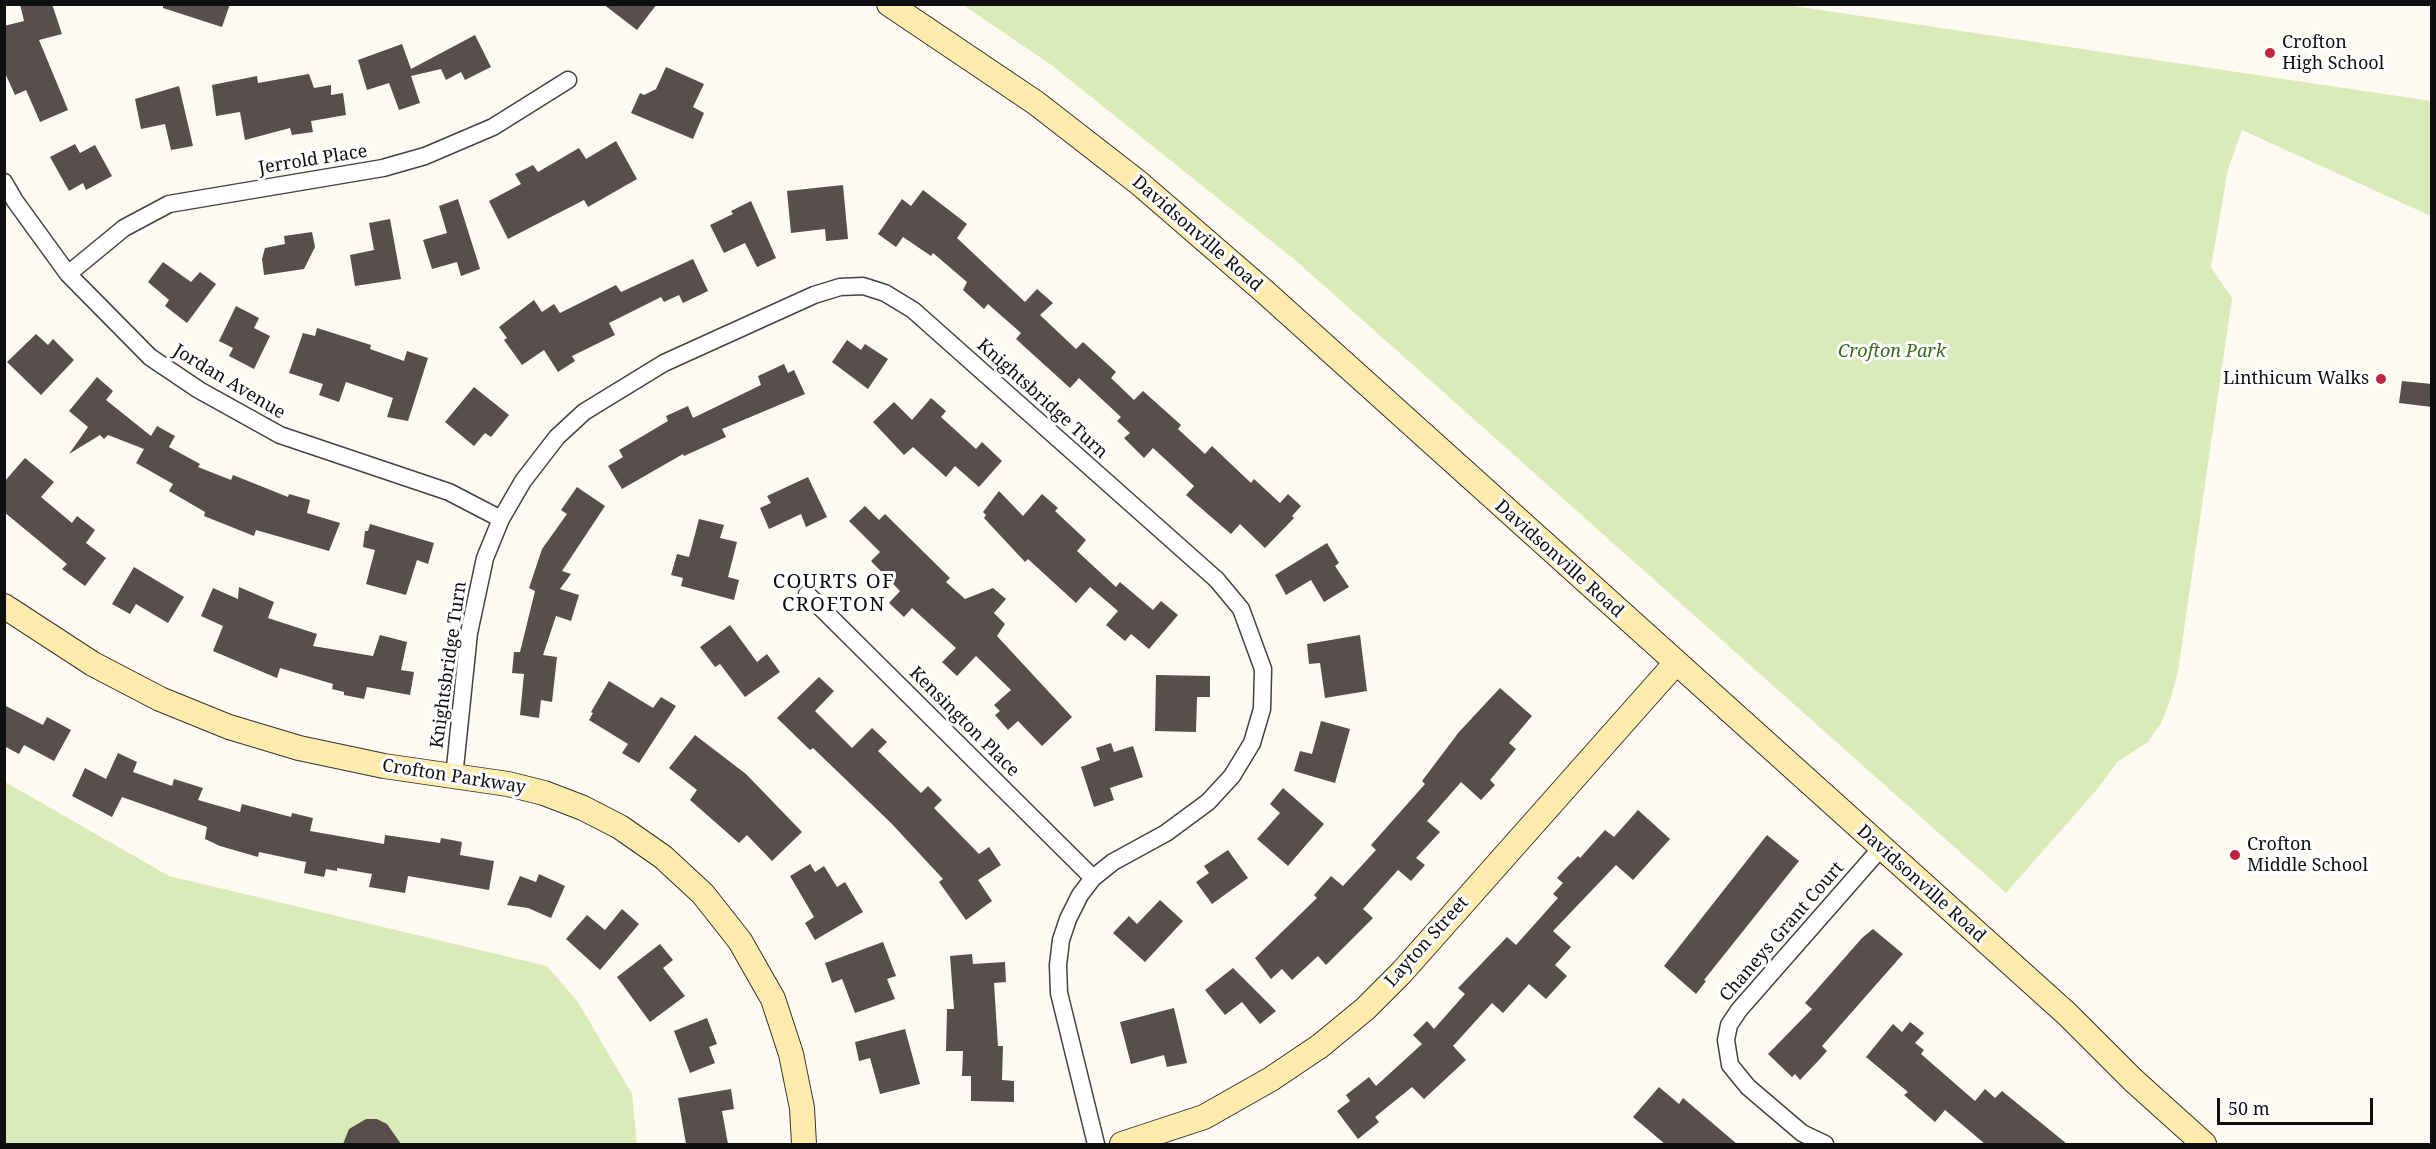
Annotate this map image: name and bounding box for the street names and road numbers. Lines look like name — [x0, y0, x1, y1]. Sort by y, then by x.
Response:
street label: Jerrold Place — [257, 141, 369, 179]
street label: Davidsonville Road — [1127, 172, 1267, 296]
street label: Knightsbridge Turn — [972, 335, 1112, 463]
street label: Jordan Avenue — [169, 340, 289, 424]
street label: Davidsonville Road — [1490, 496, 1628, 622]
street label: Knightsbridge Turn — [427, 580, 471, 750]
street label: Kensington Place — [904, 662, 1024, 782]
street label: Crofton Parkway — [381, 755, 527, 799]
street label: Davidsonville Road — [1852, 821, 1990, 947]
street label: Chaneys Grant Court — [1715, 858, 1849, 1006]
street label: Layton Street — [1381, 892, 1473, 992]

